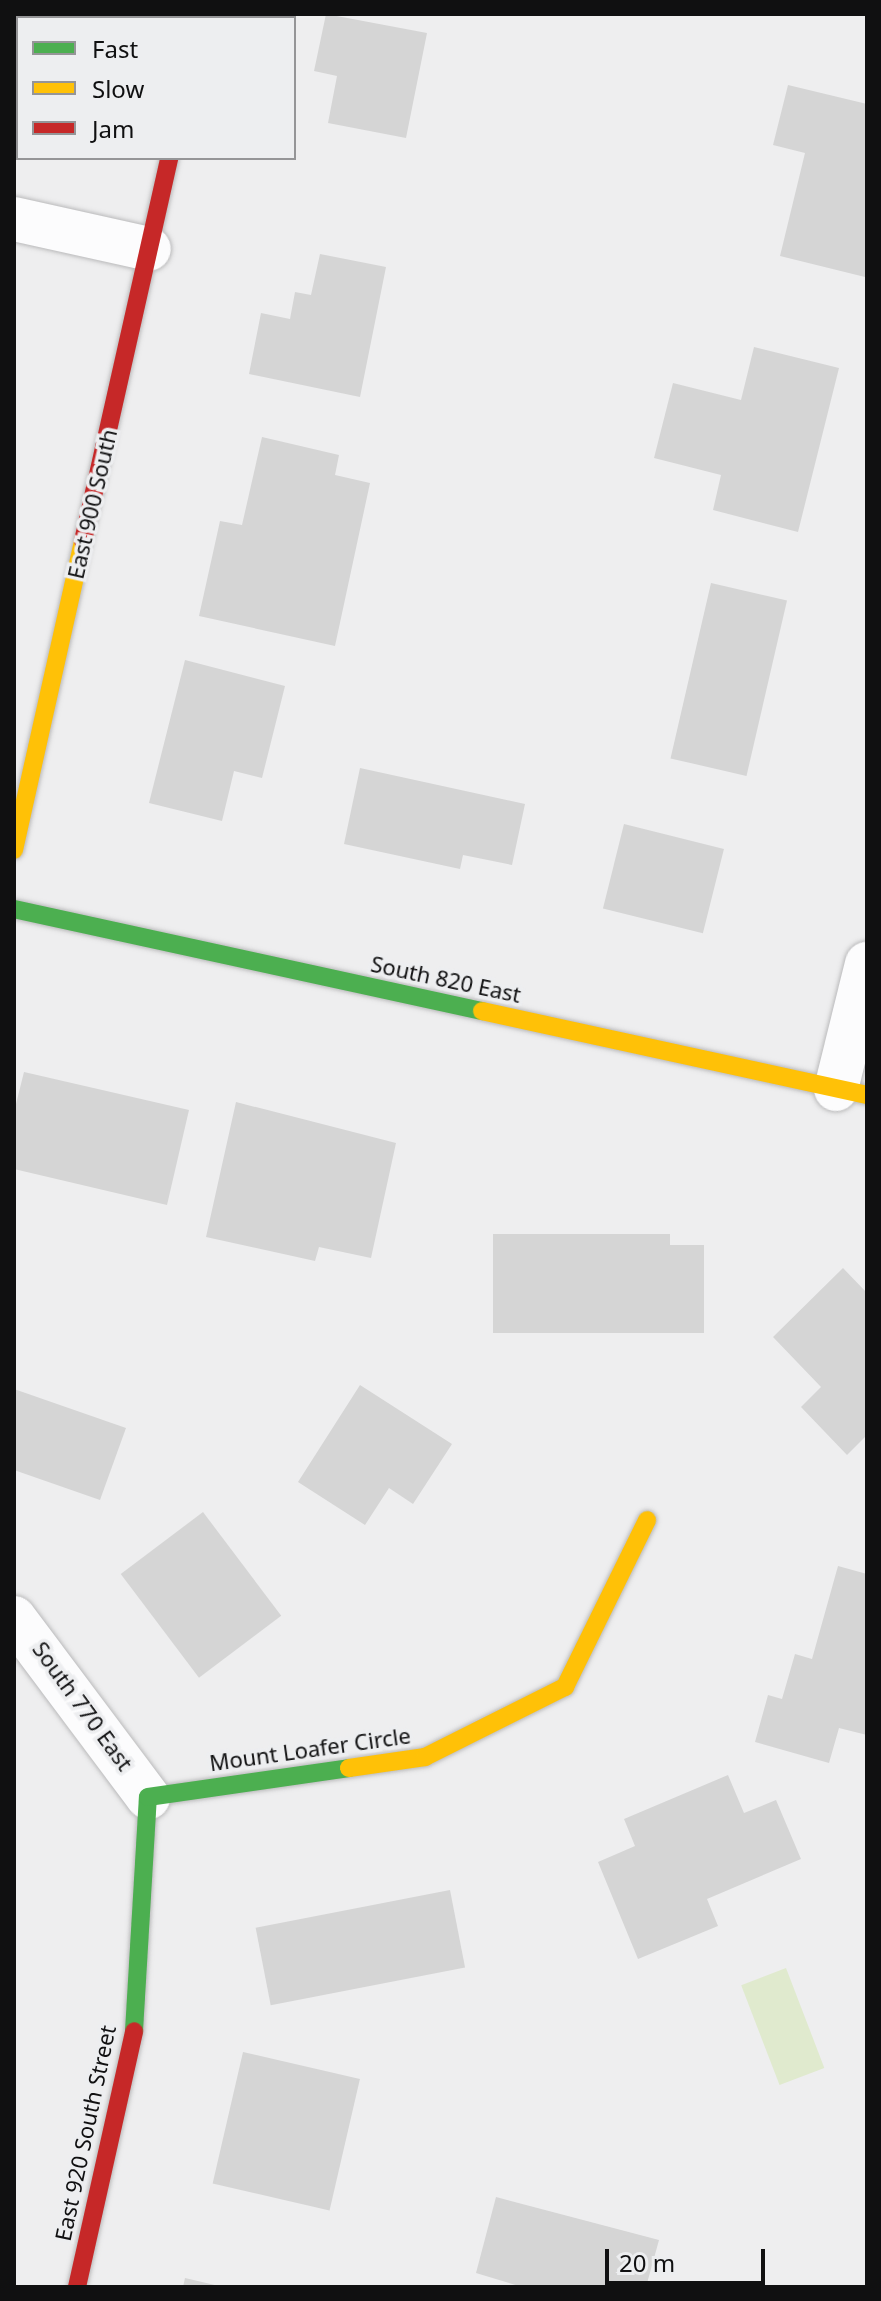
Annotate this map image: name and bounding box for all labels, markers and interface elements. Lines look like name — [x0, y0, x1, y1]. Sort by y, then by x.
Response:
legend — [16, 16, 296, 160]
text: Fast — [92, 32, 138, 65]
text: Slow — [92, 72, 144, 105]
text: Jam — [92, 112, 134, 145]
street label: East 900 South — [62, 427, 122, 581]
street label: South 820 East — [369, 950, 523, 1008]
street label: South 770 East — [27, 1636, 139, 1776]
street label: Mount Loafer Circle — [208, 1722, 412, 1776]
street label: East 920 South Street — [49, 2023, 121, 2243]
scale bar — [609, 2233, 769, 2283]
text: 20 m — [619, 2246, 675, 2279]

